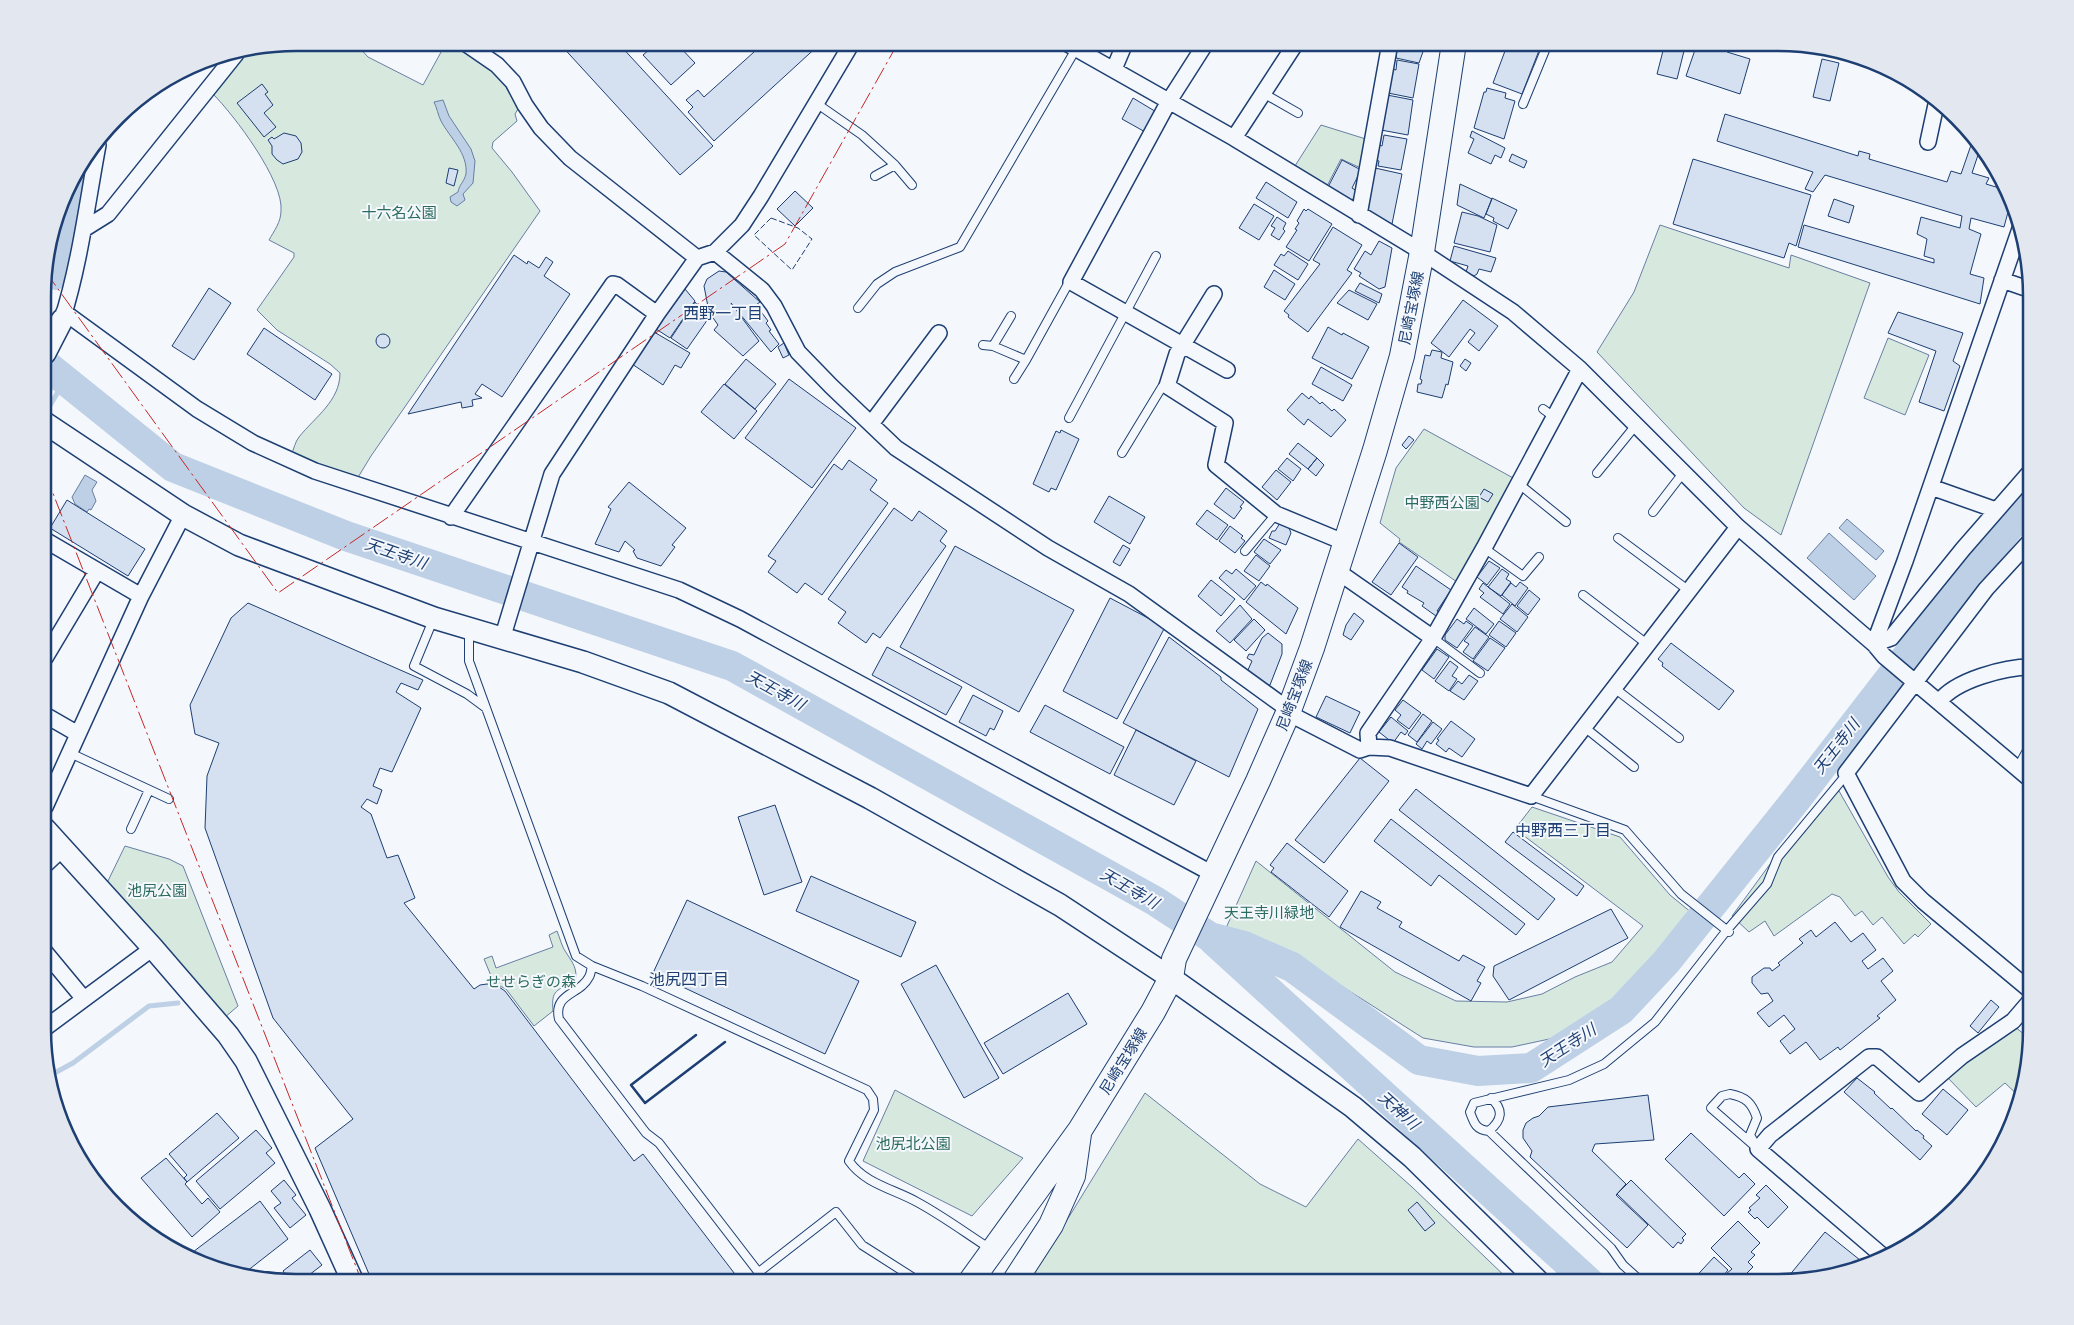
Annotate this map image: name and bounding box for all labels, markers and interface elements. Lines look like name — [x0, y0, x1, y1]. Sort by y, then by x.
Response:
park label: 十六名公園 — [361, 203, 437, 222]
street label: 尼崎宝塚線 — [1395, 269, 1427, 347]
district label: 西野一丁目 — [683, 303, 763, 323]
park label: 中野西公園 — [1404, 493, 1480, 512]
water label: 天王寺川 — [362, 533, 431, 574]
street label: 尼崎宝塚線 — [1272, 657, 1316, 733]
water label: 天王寺川 — [743, 666, 811, 715]
water label: 天王寺川 — [1808, 713, 1865, 777]
district label: 中野西三丁目 — [1515, 820, 1611, 840]
water label: 天王寺川 — [1097, 863, 1164, 914]
park label: 池尻公園 — [127, 881, 187, 900]
park label: 天王寺川緑地 — [1224, 903, 1314, 922]
district label: 池尻四丁目 — [649, 969, 729, 989]
park label: せせらぎの森 — [486, 972, 576, 991]
water label: 天王寺川 — [1535, 1018, 1601, 1071]
street label: 尼崎宝塚線 — [1095, 1024, 1151, 1098]
water label: 天神川 — [1374, 1087, 1425, 1135]
park label: 池尻北公園 — [875, 1134, 951, 1153]

